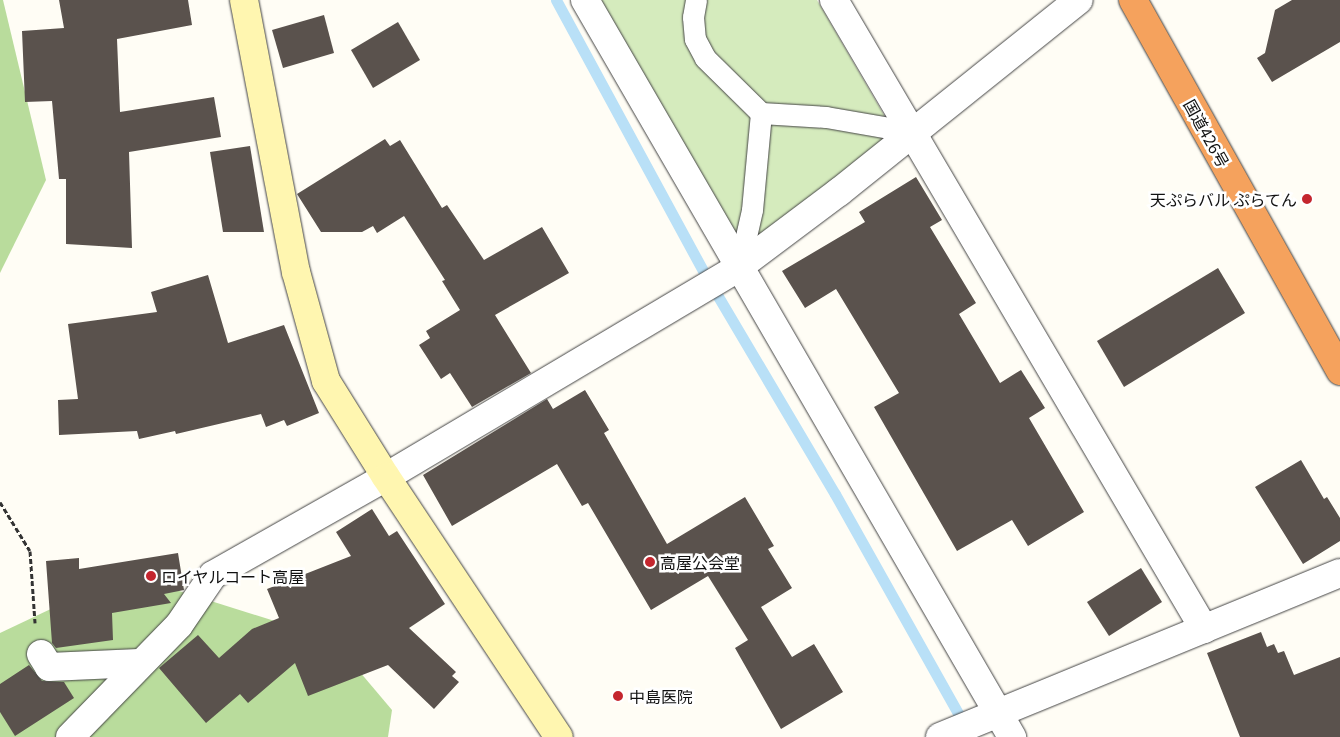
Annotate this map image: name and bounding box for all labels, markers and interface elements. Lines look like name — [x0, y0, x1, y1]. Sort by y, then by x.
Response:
street label: 国道426号 — [1181, 96, 1233, 170]
place label: 天ぷらバル ぷらてん — [1149, 189, 1297, 209]
marker: 天ぷらバル ぷらてん — [1301, 193, 1313, 205]
place label: 高屋公会堂 — [660, 552, 740, 572]
marker: 高屋公会堂 — [644, 556, 656, 568]
place label: ロイヤルコート高屋 — [161, 566, 305, 586]
marker: ロイヤルコート高屋 — [145, 570, 157, 582]
place label: 中島医院 — [629, 686, 693, 706]
marker: 中島医院 — [611, 689, 625, 703]

